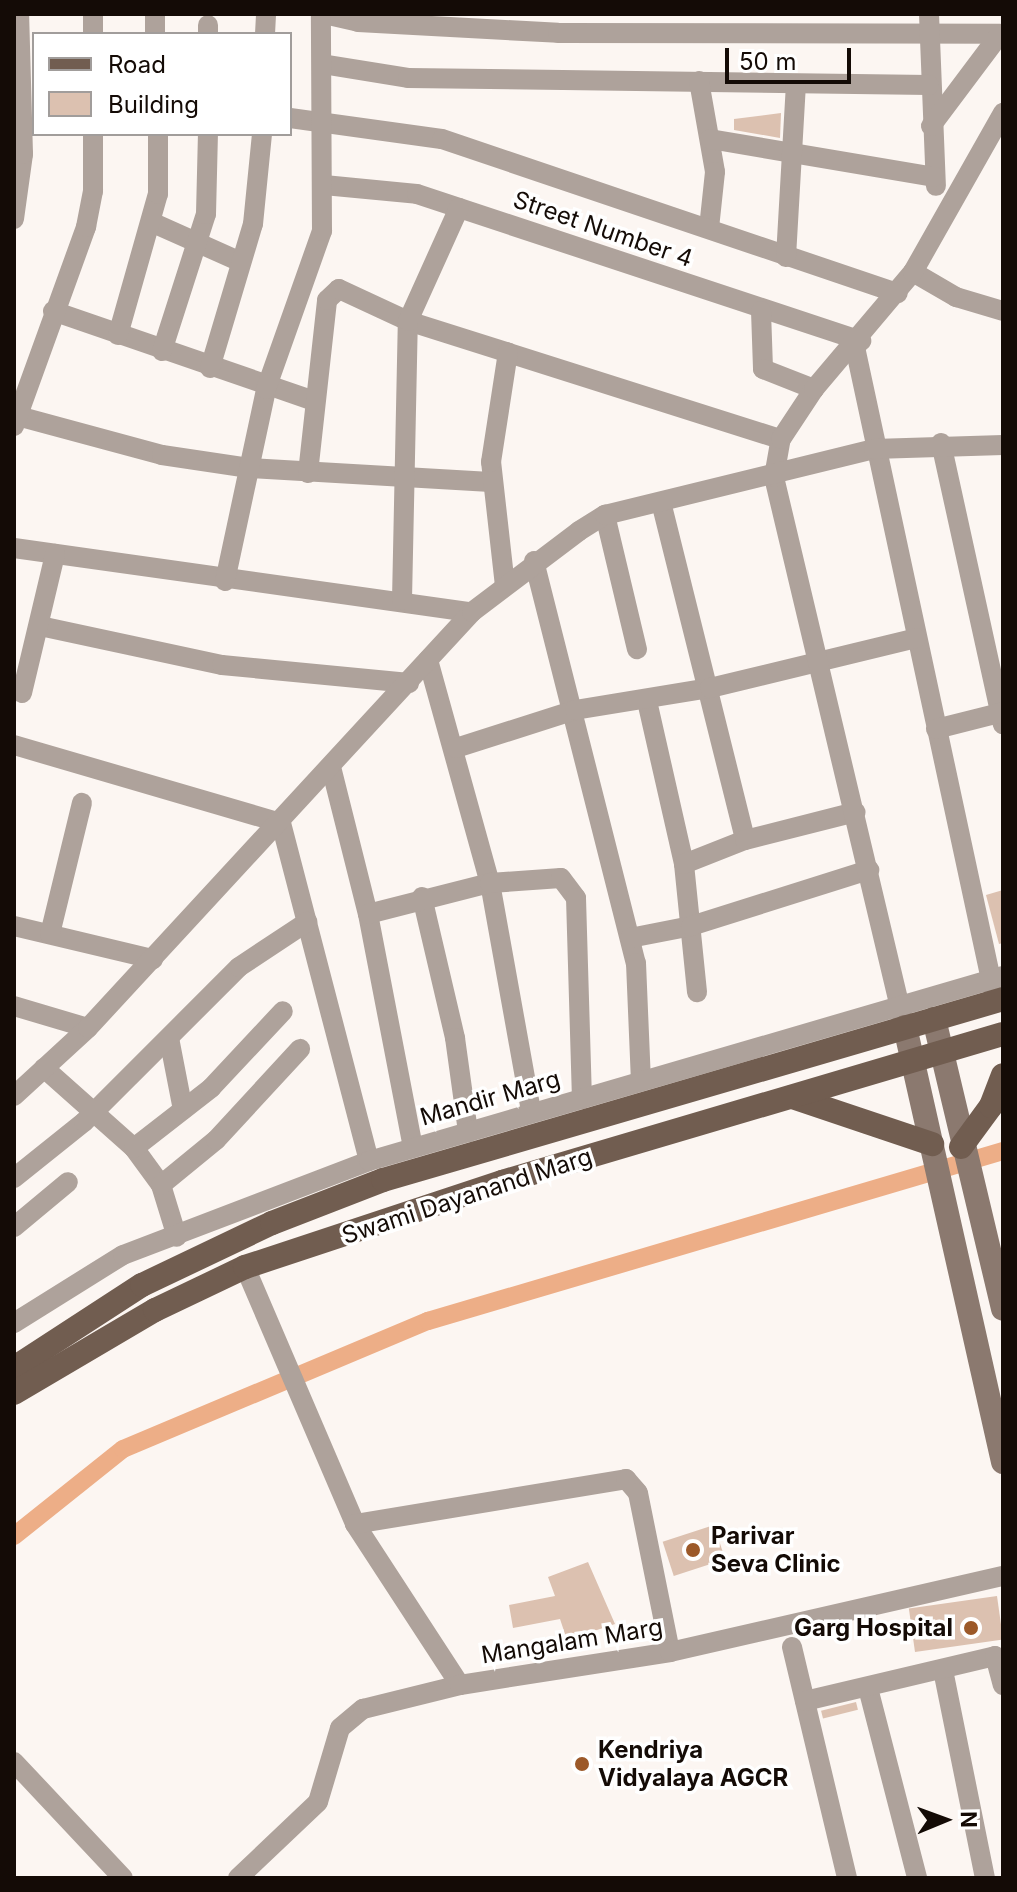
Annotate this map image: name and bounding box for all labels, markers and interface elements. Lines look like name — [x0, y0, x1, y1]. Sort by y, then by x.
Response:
legend — [32, 32, 292, 136]
scale bar — [729, 32, 855, 82]
text: 50 m — [739, 47, 797, 76]
text: Road — [108, 50, 166, 79]
text: Building — [108, 90, 199, 119]
street label: Street Number 4 — [510, 185, 696, 273]
street label: Mandir Marg — [417, 1064, 563, 1132]
street label: Swami Dayanand Marg — [338, 1142, 596, 1250]
place label: Parivar Seva Clinic — [711, 1522, 841, 1578]
marker: Parivar Seva Clinic — [682, 1539, 704, 1561]
street label: Mangalam Marg — [479, 1612, 665, 1670]
place label: Garg Hospital — [794, 1614, 953, 1642]
marker: Garg Hospital — [960, 1617, 982, 1639]
place label: Kendriya Vidyalaya AGCR — [598, 1736, 788, 1792]
marker: Kendriya Vidyalaya AGCR — [573, 1755, 591, 1773]
north arrow — [905, 1780, 985, 1860]
text: N — [956, 1811, 982, 1828]

